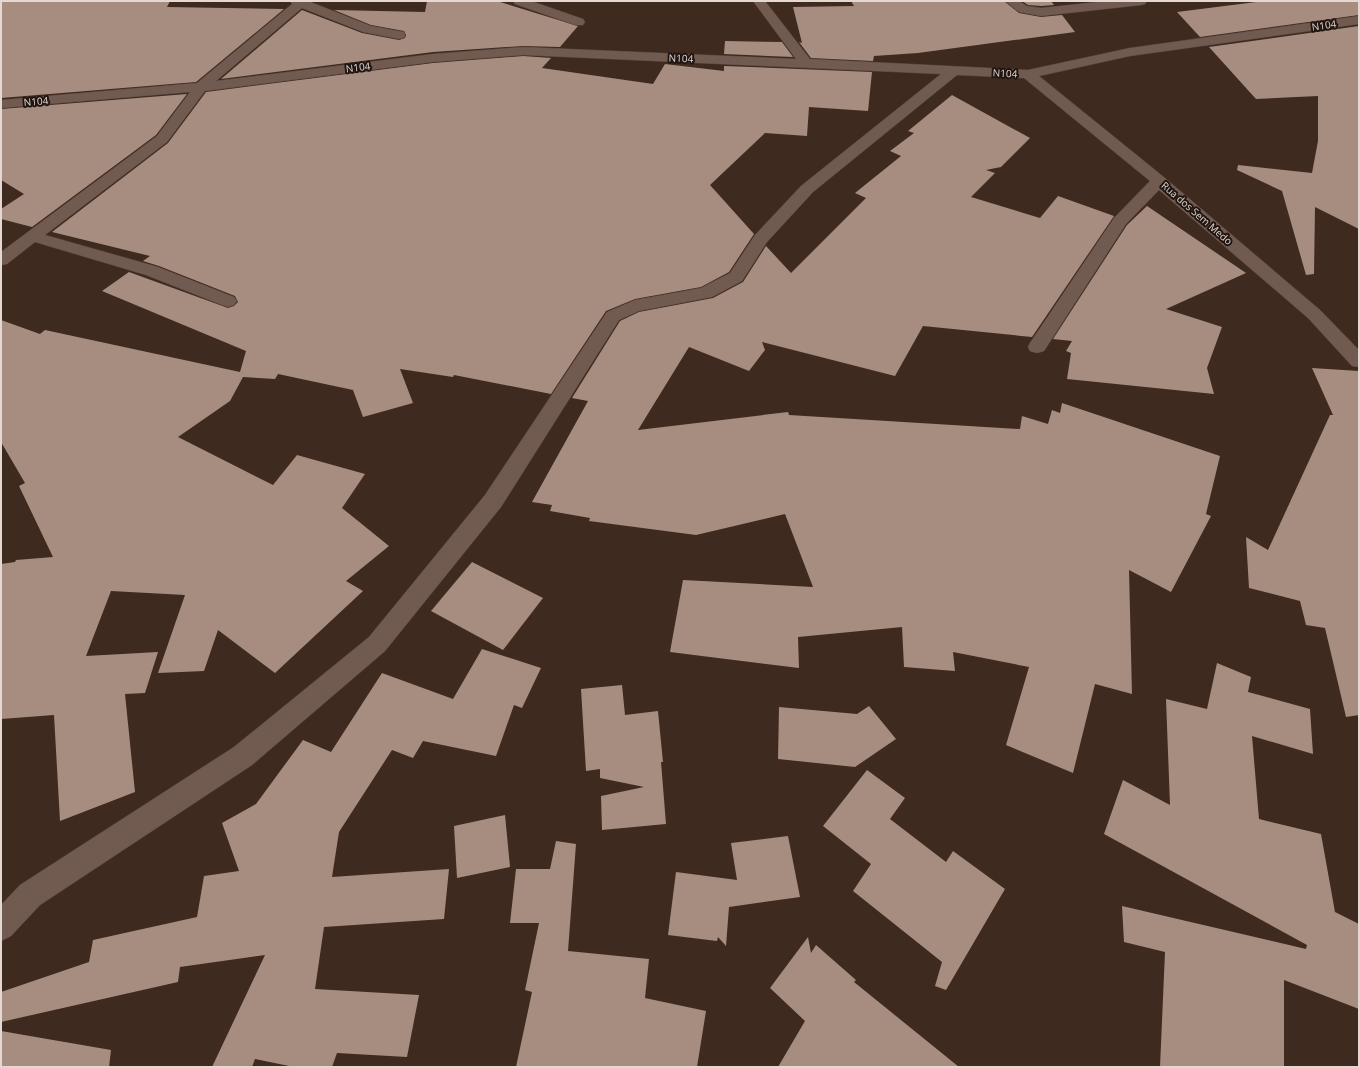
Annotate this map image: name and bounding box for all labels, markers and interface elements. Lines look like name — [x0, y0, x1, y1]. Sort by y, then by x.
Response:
street label: N104 — [1311, 16, 1337, 34]
street label: N104 — [668, 51, 694, 65]
street label: N104 — [345, 59, 371, 75]
street label: N104 — [992, 65, 1018, 81]
street label: N104 — [23, 93, 49, 109]
street label: Rua dos Sem Medo — [1159, 178, 1235, 248]

